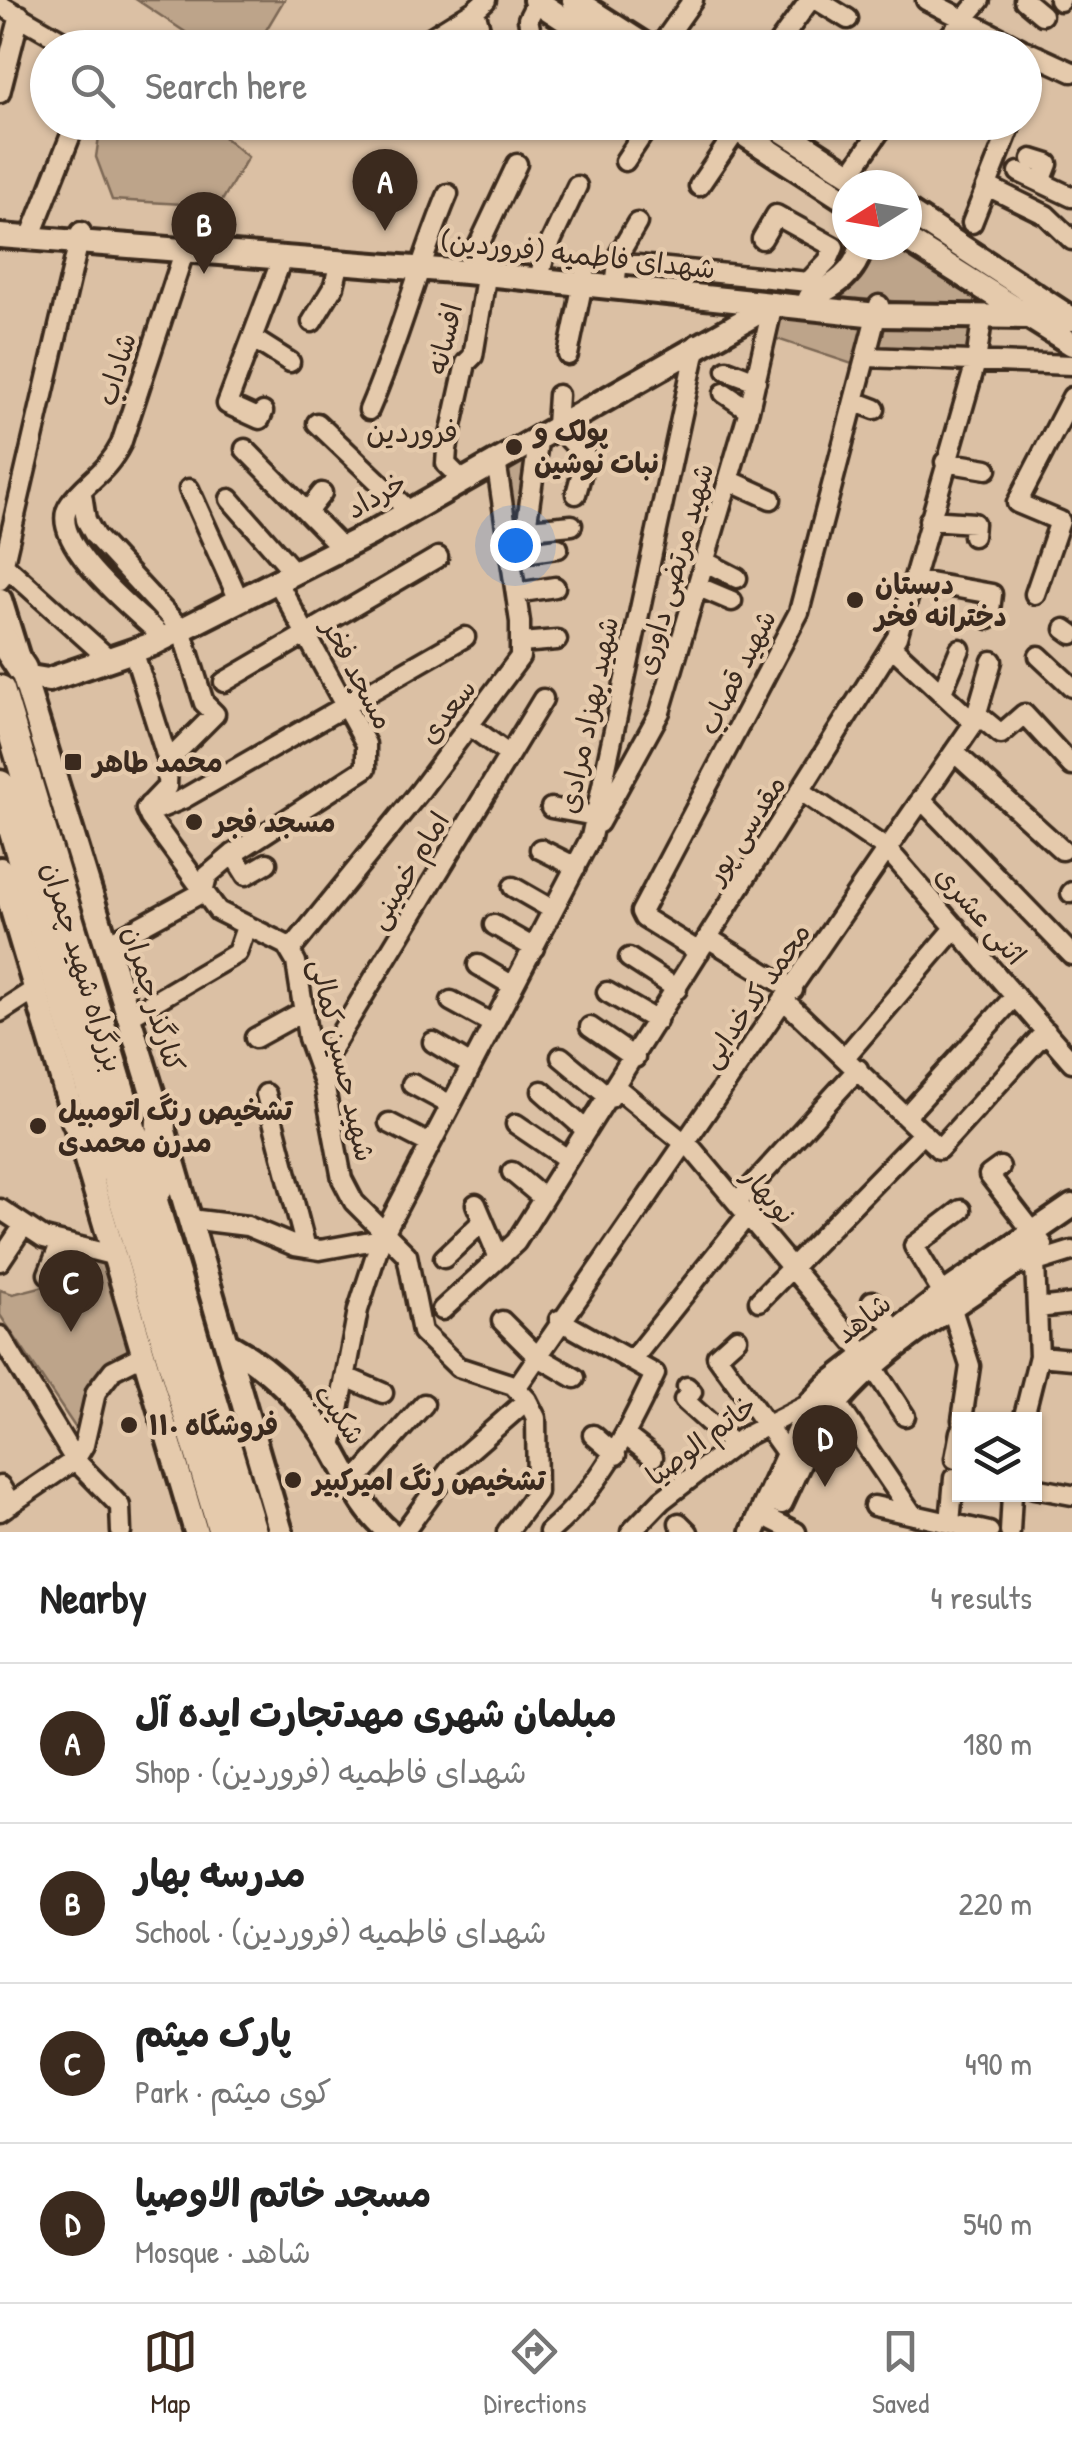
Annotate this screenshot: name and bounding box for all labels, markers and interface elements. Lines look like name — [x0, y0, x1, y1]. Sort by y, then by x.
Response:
search box — [30, 30, 1042, 140]
icon: search — [65, 58, 120, 113]
text: Search here — [145, 59, 307, 111]
pin: A — [352, 148, 418, 231]
north arrow — [832, 170, 922, 260]
pin: B — [172, 192, 236, 274]
street label: شهدای فاطمیه (فروردین) — [439, 221, 717, 287]
street label: افسانه — [417, 299, 471, 379]
street label: شاداب — [87, 328, 145, 410]
district label: فروردین — [366, 411, 458, 451]
place label: پولک و نبات نوشین — [532, 412, 659, 482]
marker: پولک و نبات نوشین — [503, 436, 525, 458]
street label: شهید مرتضی داوری — [626, 459, 722, 679]
street label: خرداد — [339, 463, 413, 527]
your location — [490, 520, 541, 571]
place label: دبستان دخترانه فخر — [872, 565, 1007, 635]
marker: دبستان دخترانه فخر — [844, 589, 866, 611]
street label: شهید قصاب — [689, 603, 785, 741]
street label: مسجد فخر — [312, 610, 403, 736]
street label: شهید بهزاد مرادی — [549, 613, 627, 817]
street label: سعدی — [410, 671, 484, 751]
place label: محمد طاهر — [90, 743, 223, 781]
marker: محمد طاهر — [62, 751, 84, 773]
street label: مقدسی پور — [695, 767, 794, 892]
place label: مسجد فجر — [211, 803, 335, 841]
street label: امام خمینی — [358, 804, 461, 937]
marker: مسجد فجر — [183, 811, 205, 833]
street label: بزرگراه شهید چمران — [33, 857, 133, 1077]
street label: اثنی عشری — [927, 857, 1035, 973]
street label: محمد کدخدایی — [691, 915, 819, 1075]
street label: کنارگذر چمران — [114, 921, 194, 1077]
street label: شهید حسین کمالی — [301, 955, 385, 1165]
place label: تشخیص رنگ اتومبیل مدرن محمدی — [58, 1091, 293, 1161]
marker: تشخیص رنگ اتومبیل مدرن محمدی — [27, 1115, 49, 1137]
street label: نوبهار — [733, 1157, 805, 1232]
pin: C — [38, 1250, 104, 1332]
street label: شاهد — [827, 1284, 899, 1352]
street label: شکیب — [305, 1376, 375, 1452]
street label: خاتم الوصیا — [638, 1386, 766, 1497]
pin: D — [792, 1404, 858, 1487]
place label: فروشگاه ۱۱۰ — [149, 1406, 278, 1444]
map controls — [952, 1412, 1042, 1502]
button: layers — [952, 1412, 1042, 1502]
marker: فروشگاه ۱۱۰ — [118, 1414, 140, 1436]
place label: تشخیص رنگ امیرکبیر — [310, 1461, 546, 1499]
marker: تشخیص رنگ امیرکبیر — [282, 1469, 304, 1491]
text: Nearby — [40, 1569, 147, 1626]
text: 4 results — [931, 1576, 1032, 1619]
text: مبلمان شهری مهدتجارت ایده آل — [135, 1687, 617, 1739]
text: A — [65, 1722, 80, 1765]
text: 180 m — [963, 1722, 1032, 1765]
text: Shop · شهدای فاطمیه (فروردین) — [135, 1750, 527, 1793]
text: مدرسه بهار — [135, 1847, 306, 1899]
text: B — [64, 1882, 81, 1925]
text: 220 m — [959, 1882, 1032, 1925]
text: School · شهدای فاطمیه (فروردین) — [135, 1910, 547, 1953]
text: پارک میثم — [135, 2007, 292, 2059]
text: C — [64, 2042, 81, 2085]
text: 490 m — [965, 2042, 1032, 2085]
text: Park · کوی میثم — [135, 2070, 332, 2113]
text: مسجد خاتم الاوصیا — [135, 2167, 431, 2219]
text: D — [65, 2202, 80, 2245]
text: 540 m — [963, 2202, 1032, 2245]
text: Mosque · شاهد — [135, 2230, 311, 2273]
tab: Map — [143, 2324, 198, 2422]
tab: Directions — [483, 2324, 586, 2422]
tab: Saved — [872, 2324, 929, 2422]

